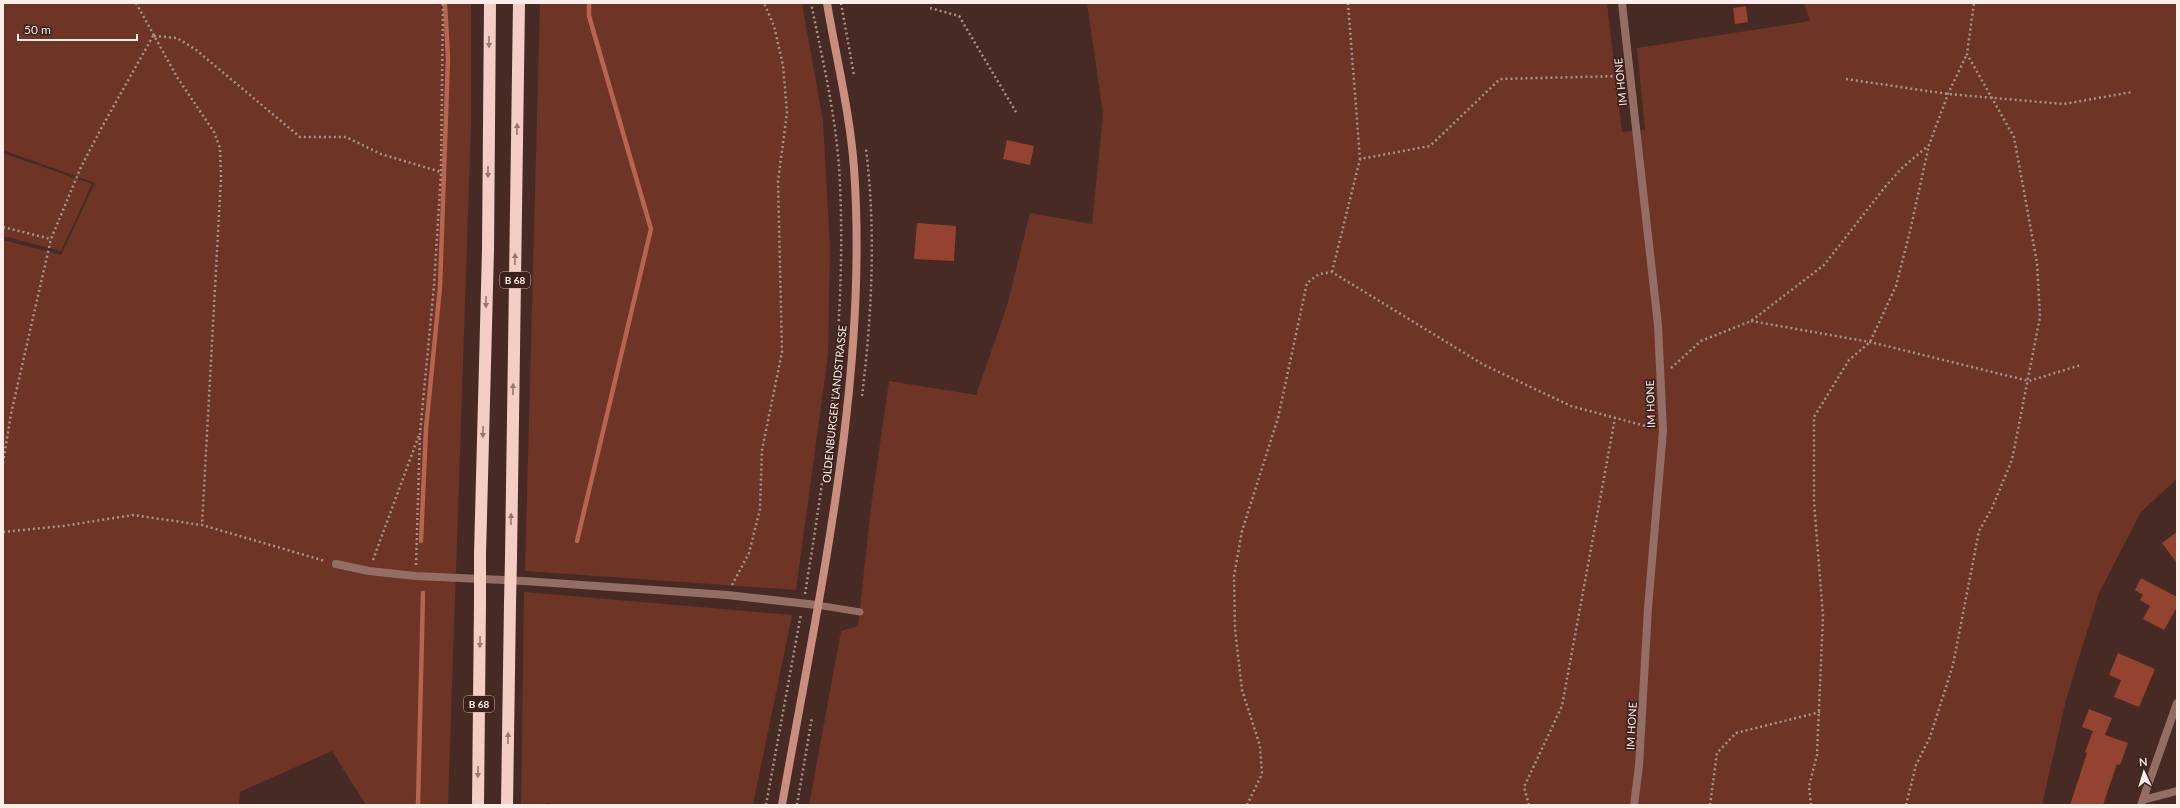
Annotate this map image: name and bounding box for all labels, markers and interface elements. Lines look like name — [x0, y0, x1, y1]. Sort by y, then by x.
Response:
scale bar — [18, 16, 137, 42]
text: 50 m — [24, 22, 51, 37]
one-way arrow — [486, 36, 492, 49]
street label: IM HONE — [1611, 57, 1629, 107]
one-way arrow — [514, 122, 520, 135]
one-way arrow — [485, 166, 491, 179]
one-way arrow — [512, 252, 518, 265]
road number: B 68 — [500, 272, 530, 288]
one-way arrow — [483, 296, 490, 308]
street label: OLDENBURGER LANDSTRASSE — [819, 324, 849, 484]
street label: IM HONE — [1643, 380, 1657, 428]
one-way arrow — [510, 382, 516, 395]
one-way arrow — [480, 426, 486, 439]
one-way arrow — [508, 513, 515, 525]
one-way arrow — [477, 636, 483, 649]
road number: B 68 — [464, 696, 494, 712]
street label: IM HONE — [1623, 702, 1639, 750]
one-way arrow — [505, 731, 511, 744]
north arrow — [2124, 752, 2164, 792]
text: N — [2139, 755, 2148, 768]
one-way arrow — [475, 766, 481, 779]

